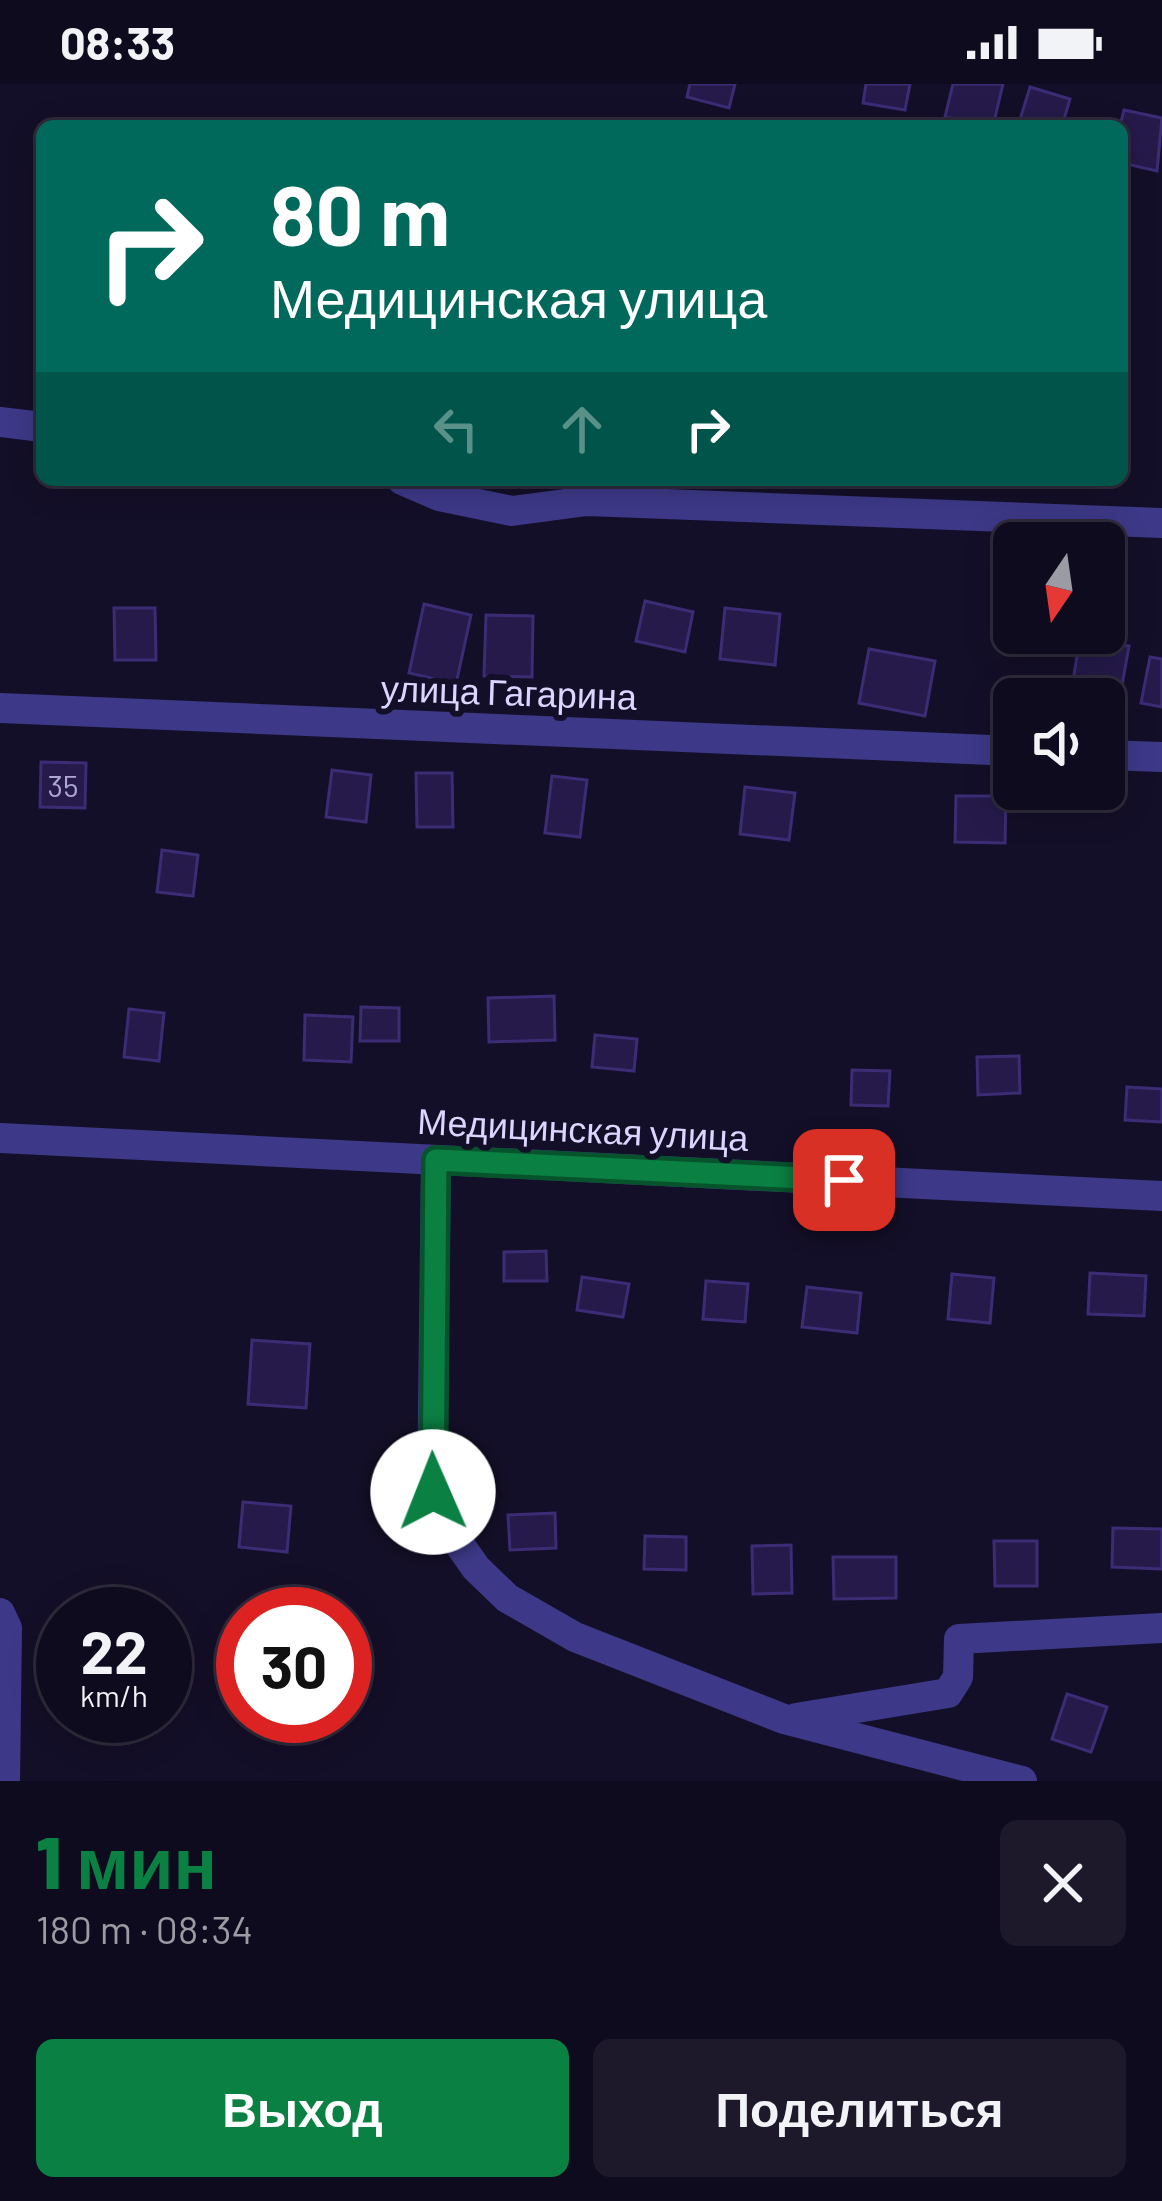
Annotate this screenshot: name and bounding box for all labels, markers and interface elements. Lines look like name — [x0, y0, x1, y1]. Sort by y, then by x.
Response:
text: 08:33 — [60, 15, 175, 69]
text: 80 m — [270, 162, 450, 263]
icon: right — [72, 168, 228, 324]
text: Медицинская улица — [270, 264, 767, 329]
icon: left — [423, 396, 489, 462]
icon: ahead — [549, 396, 615, 462]
icon: right — [675, 396, 741, 462]
north arrow — [993, 522, 1125, 654]
map controls — [993, 522, 1125, 810]
street label: улица Гагарина — [380, 665, 639, 718]
button: sound — [993, 678, 1125, 810]
house number: 35 — [48, 767, 78, 803]
street label: Медицинская улица — [416, 1098, 751, 1159]
pin — [793, 1129, 895, 1231]
icon: arrive — [811, 1147, 877, 1213]
position arrow — [370, 1429, 496, 1555]
speed limit sign: 30 — [216, 1587, 372, 1743]
text: 22 — [80, 1614, 148, 1686]
text: km/h — [80, 1677, 148, 1713]
text: 1 мин — [36, 1817, 217, 1903]
button: close — [1000, 1820, 1126, 1946]
text: 180 m · 08:34 — [36, 1905, 253, 1952]
button: Выход — [36, 2039, 569, 2177]
button: Поделиться — [593, 2039, 1126, 2177]

